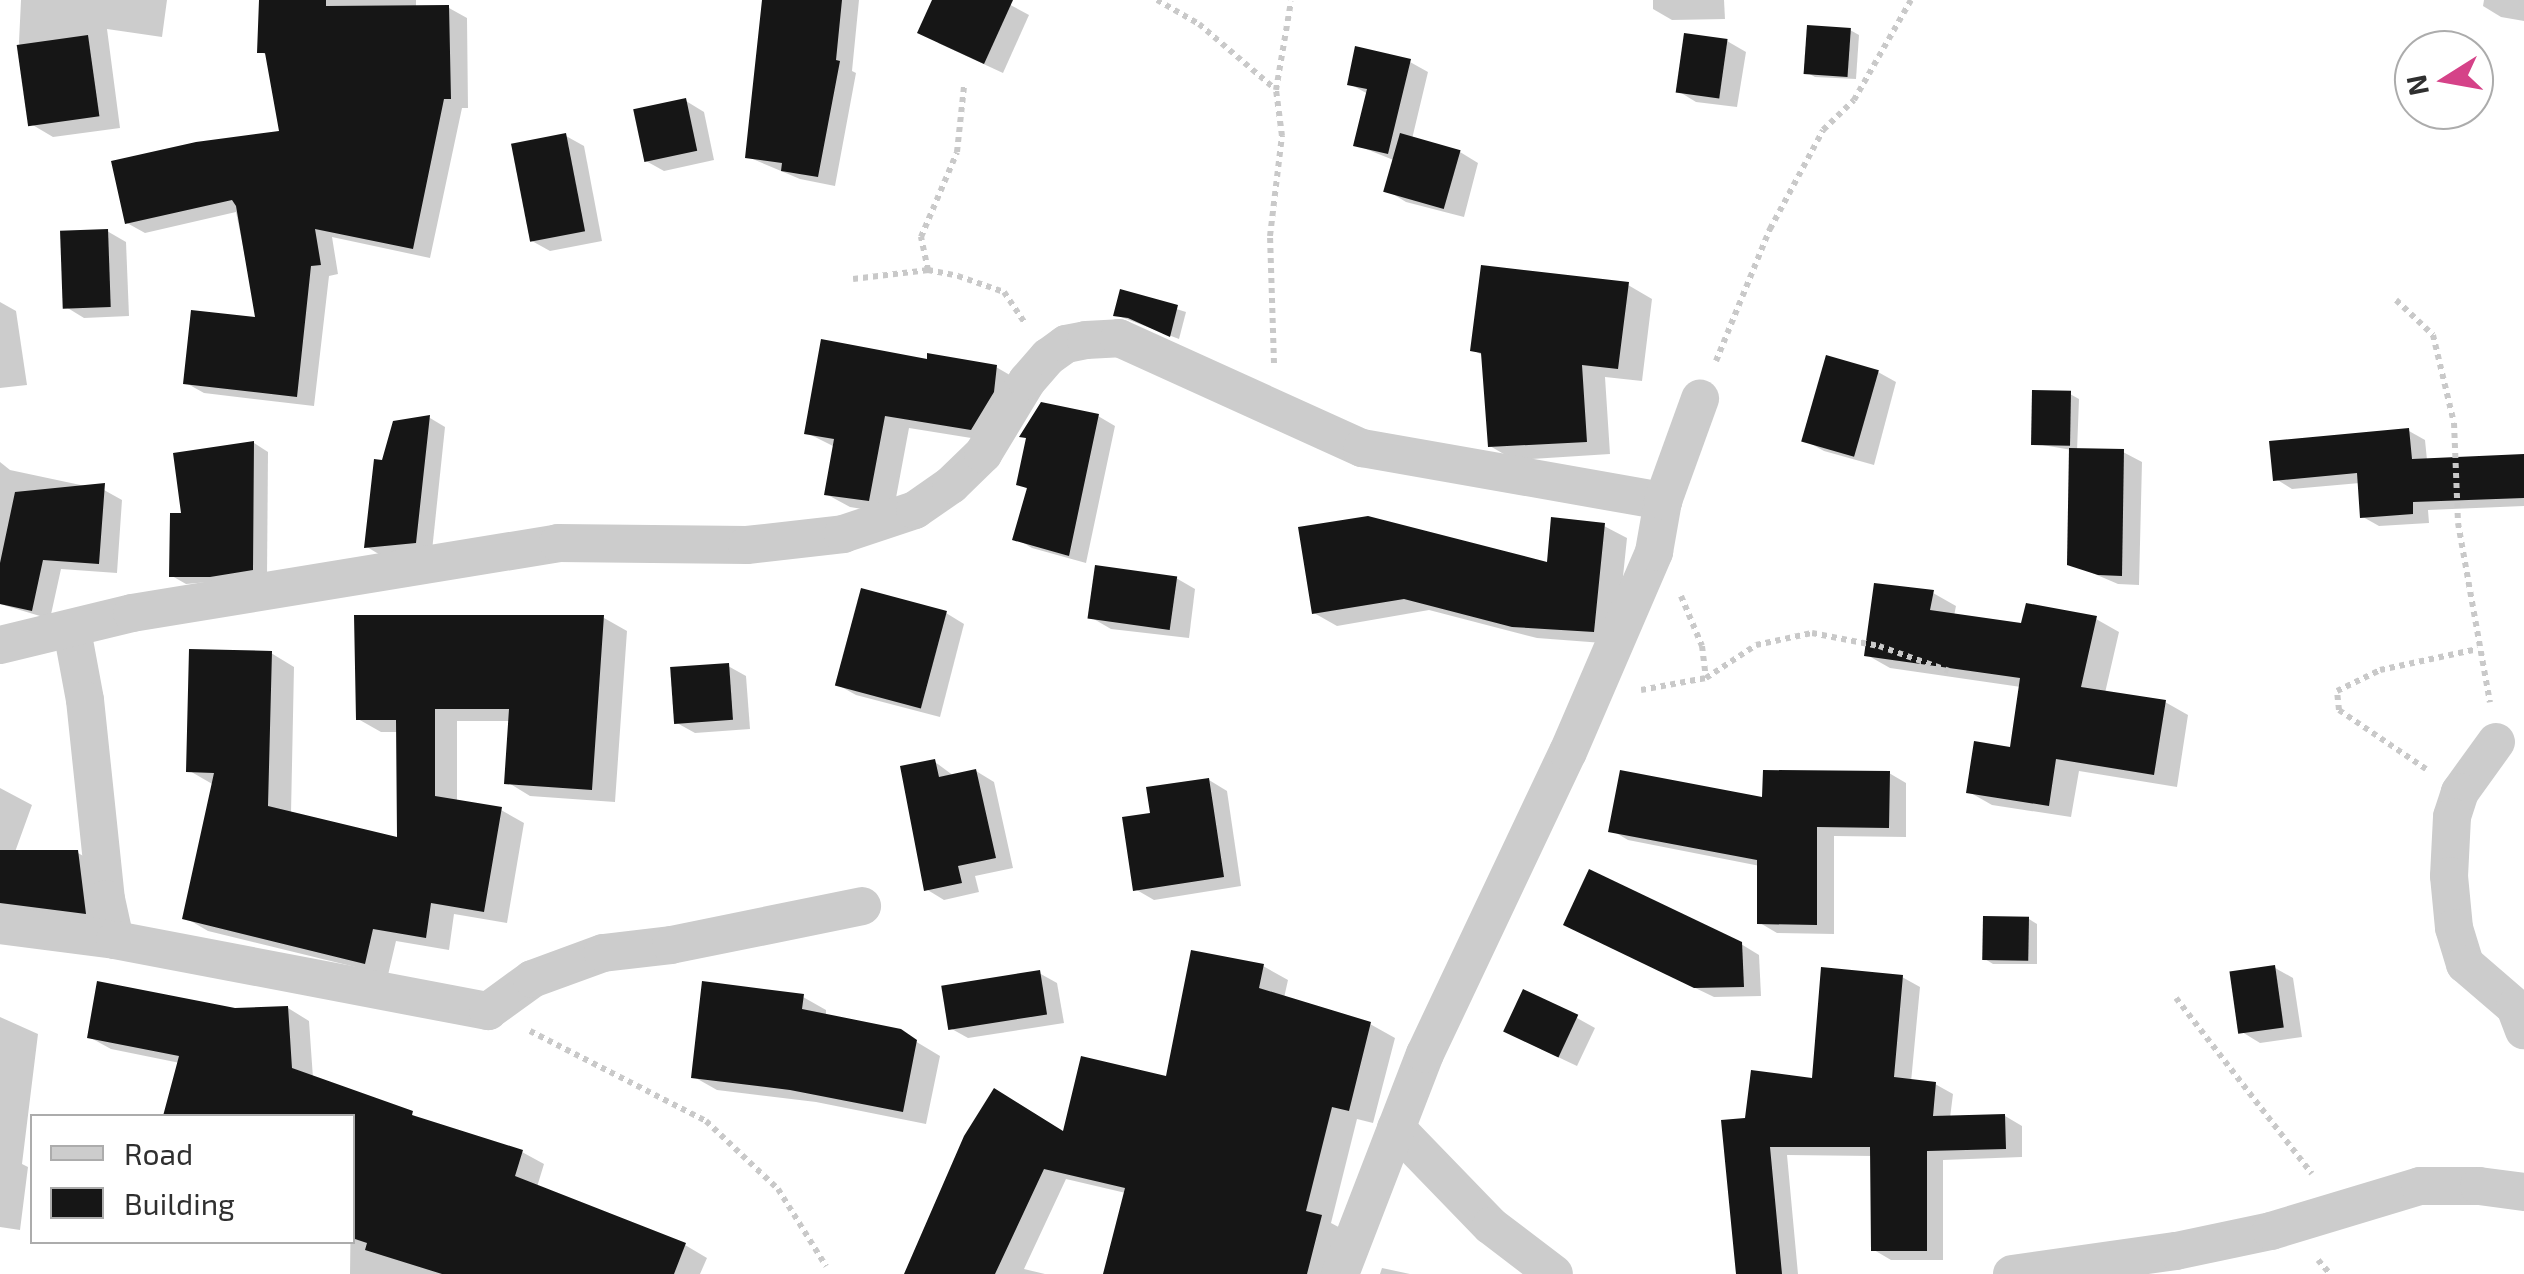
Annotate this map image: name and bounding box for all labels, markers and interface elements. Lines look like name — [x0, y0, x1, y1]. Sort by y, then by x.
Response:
north arrow — [2394, 30, 2494, 130]
text: N — [2398, 72, 2435, 99]
legend — [30, 1114, 355, 1244]
text: Road — [124, 1135, 193, 1171]
text: Building — [124, 1185, 235, 1221]

